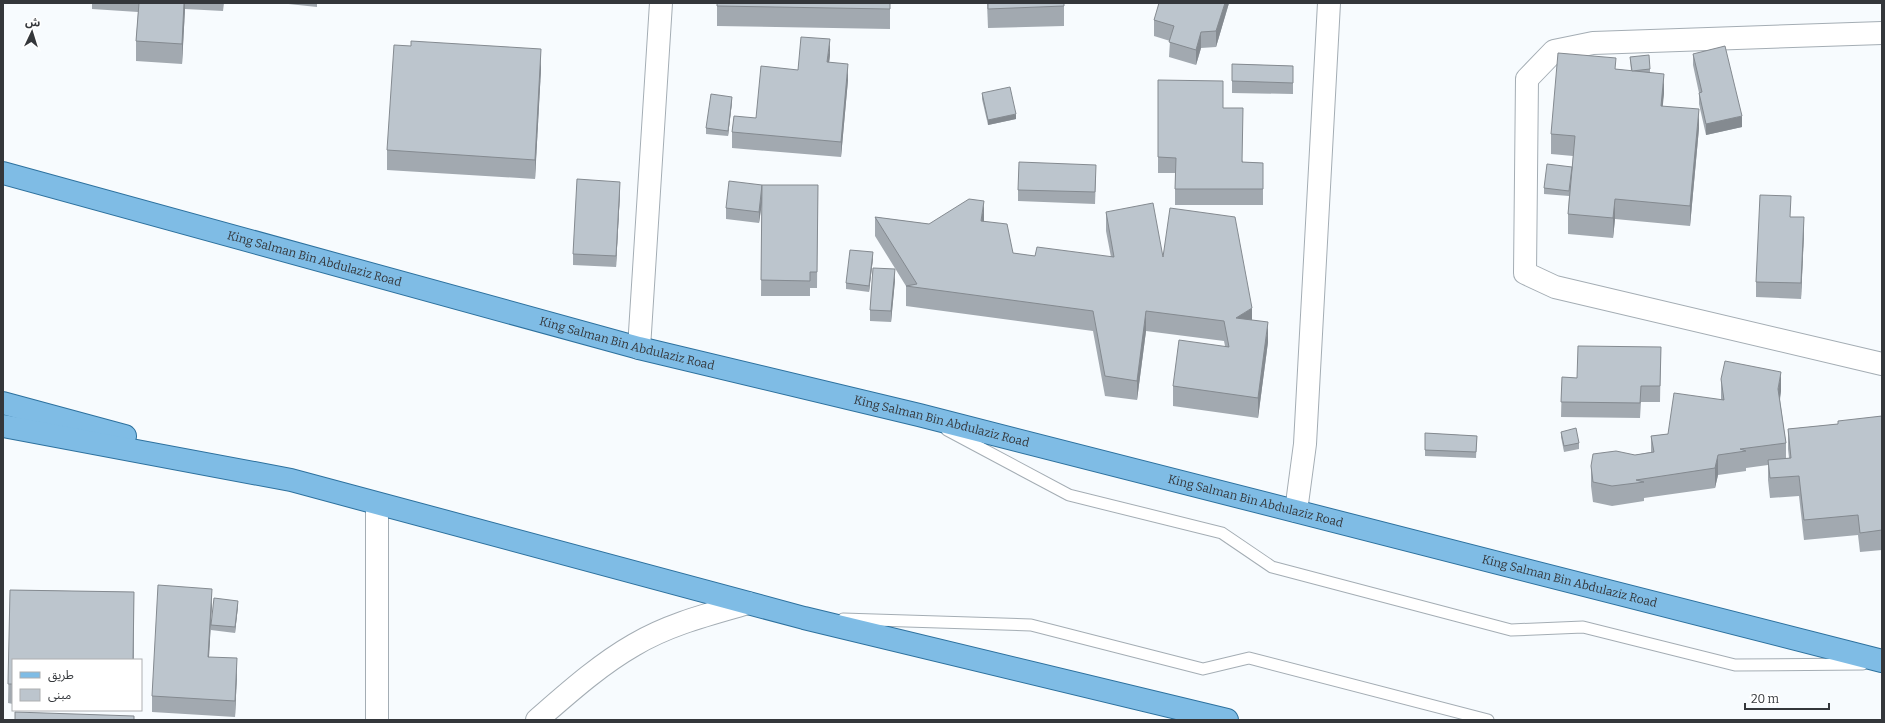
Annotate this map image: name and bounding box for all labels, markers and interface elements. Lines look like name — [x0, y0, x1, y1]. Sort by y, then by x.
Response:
north arrow — [12, 12, 52, 52]
text: ش — [25, 16, 41, 30]
street label: King Salman Bin Abdulaziz Road — [226, 228, 403, 289]
street label: King Salman Bin Abdulaziz Road — [538, 314, 716, 373]
street label: King Salman Bin Abdulaziz Road — [853, 393, 1031, 450]
street label: King Salman Bin Abdulaziz Road — [1167, 472, 1345, 530]
street label: King Salman Bin Abdulaziz Road — [1480, 552, 1659, 610]
legend — [12, 659, 142, 711]
text: طريق — [48, 668, 74, 683]
scale bar — [1745, 685, 1829, 711]
text: مبنى — [48, 688, 71, 702]
text: 20 m — [1751, 692, 1780, 706]

